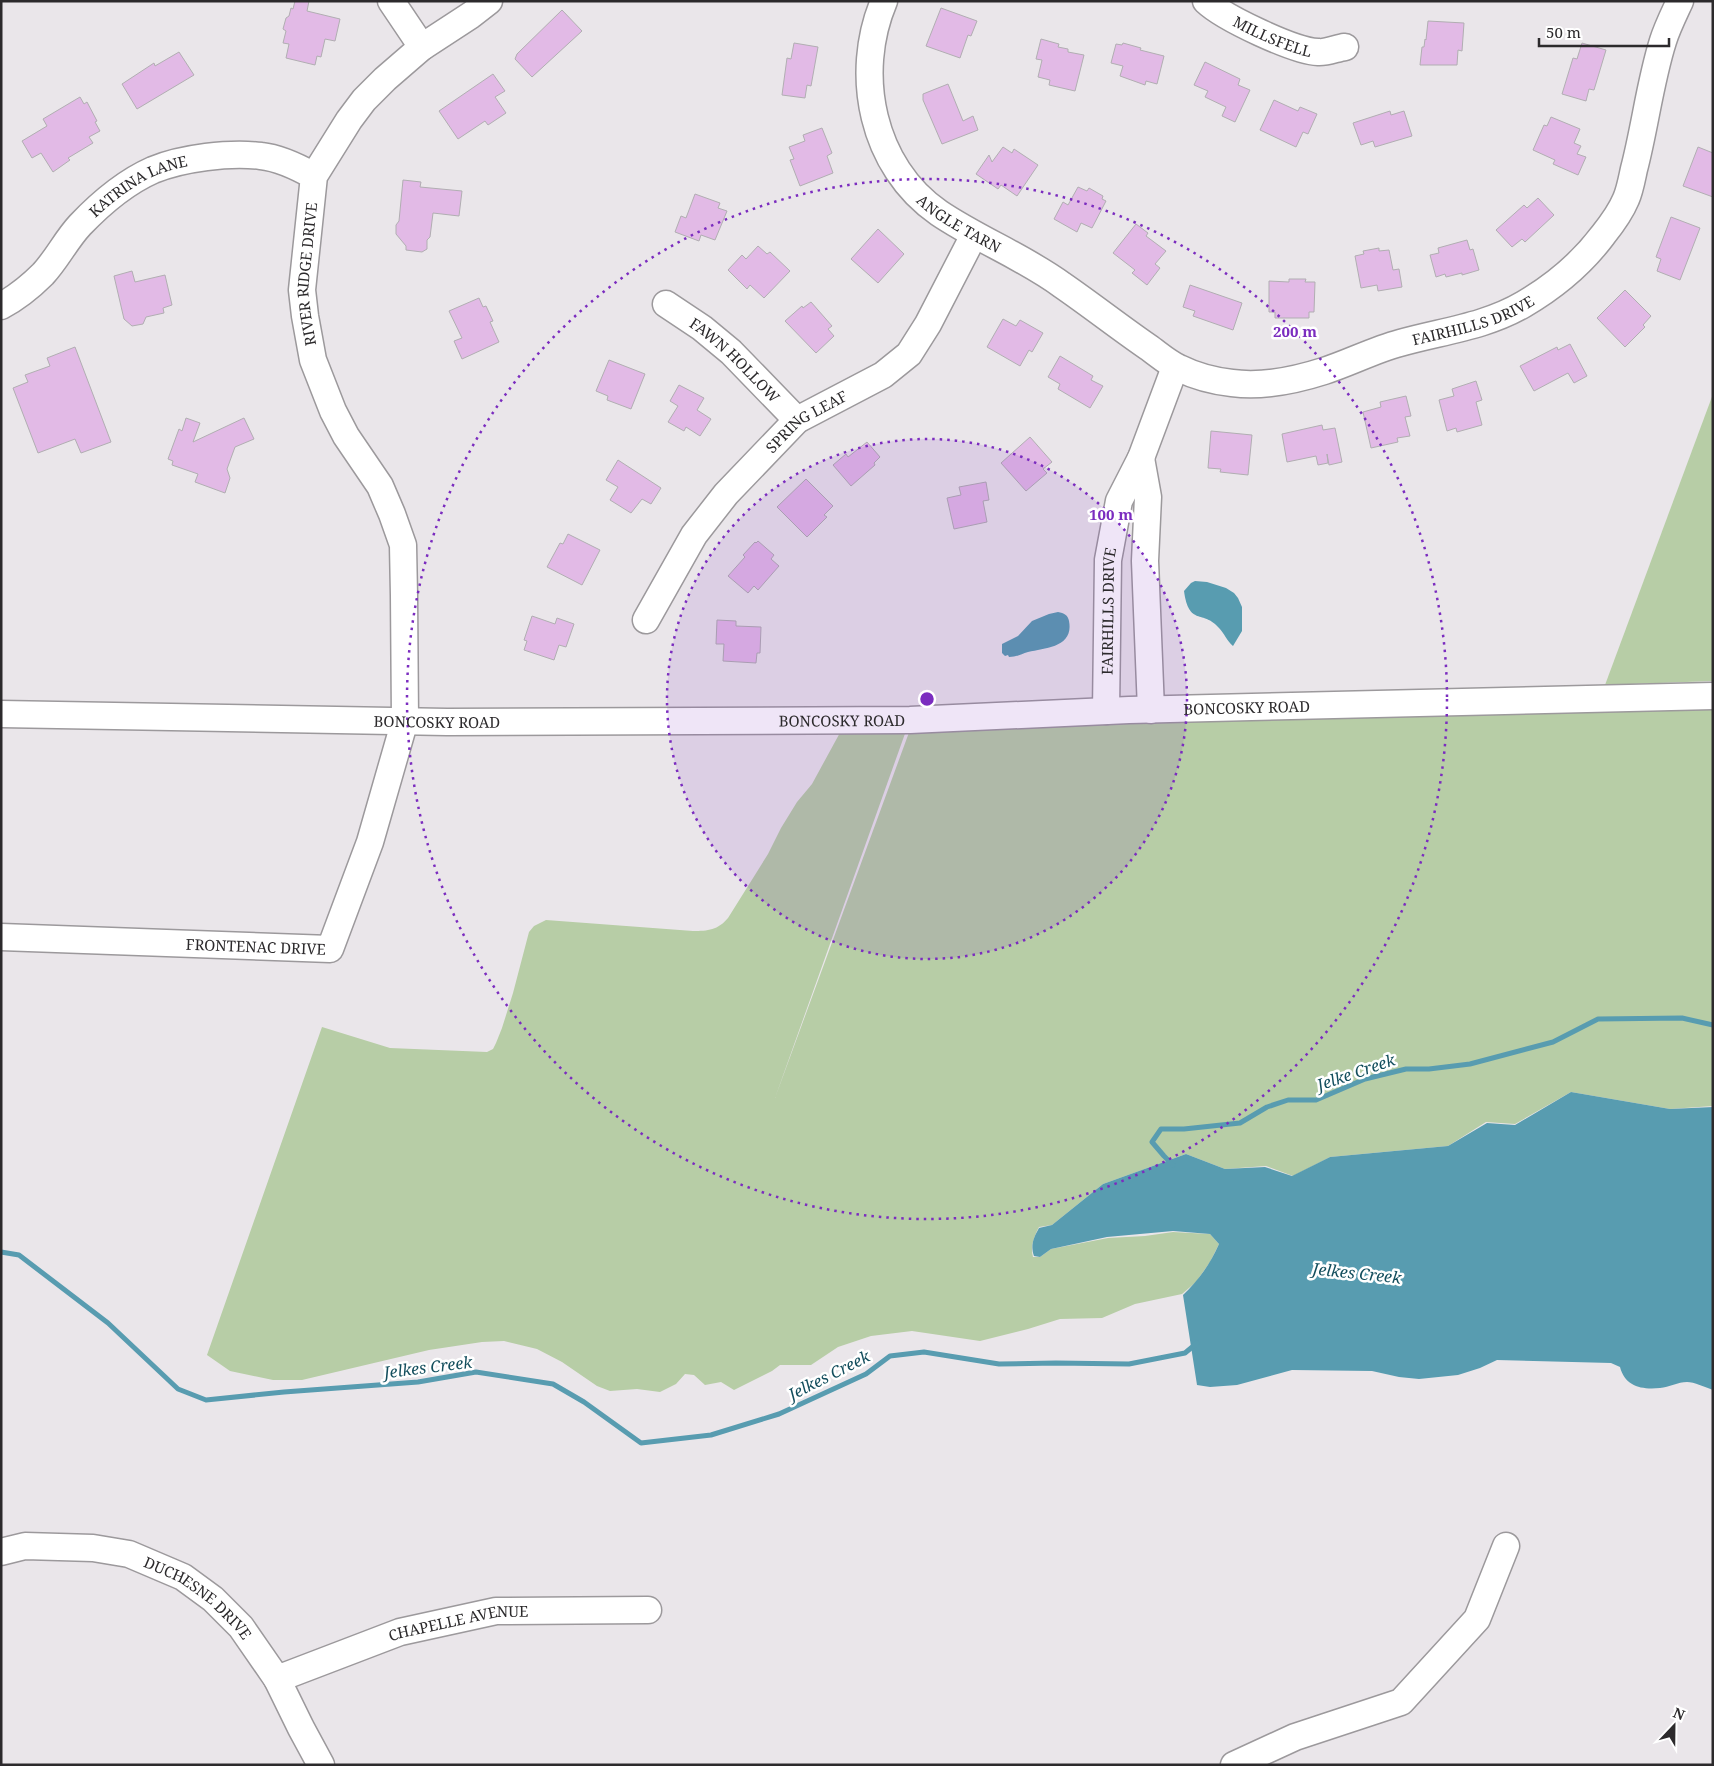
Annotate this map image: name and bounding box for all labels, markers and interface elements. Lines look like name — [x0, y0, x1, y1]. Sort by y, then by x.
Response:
street label: MILLSFELL — [1230, 11, 1314, 61]
scale bar — [1539, 15, 1669, 47]
text: 50 m — [1546, 22, 1581, 42]
street label: KATRINA LANE — [84, 150, 189, 221]
street label: ANGLE TARN — [913, 190, 1005, 257]
street label: RIVER RIDGE DRIVE — [292, 201, 321, 348]
street label: FAIRHILLS DRIVE — [1410, 290, 1538, 349]
street label: FAWN HOLLOW — [686, 313, 785, 407]
text: 200 m — [1273, 321, 1317, 341]
street label: SPRING LEAF — [761, 385, 851, 457]
text: 100 m — [1089, 504, 1133, 524]
street label: FAIRHILLS DRIVE — [1096, 546, 1120, 675]
centre of rings — [918, 690, 936, 708]
street label: BONCOSKY ROAD — [1183, 696, 1310, 719]
street label: BONCOSKY ROAD — [779, 710, 905, 731]
street label: BONCOSKY ROAD — [373, 711, 500, 732]
street label: FRONTENAC DRIVE — [185, 934, 326, 959]
water label: Jelke Creek — [1311, 1048, 1399, 1097]
water label: Jelkes Creek — [1309, 1257, 1403, 1289]
water label: Jelkes Creek — [782, 1345, 874, 1406]
water label: Jelkes Creek — [380, 1351, 474, 1384]
street label: DUCHESNE DRIVE — [141, 1552, 256, 1643]
street label: CHAPELLE AVENUE — [385, 1601, 528, 1646]
north arrow — [1649, 1701, 1699, 1751]
text: N — [1670, 1703, 1688, 1724]

